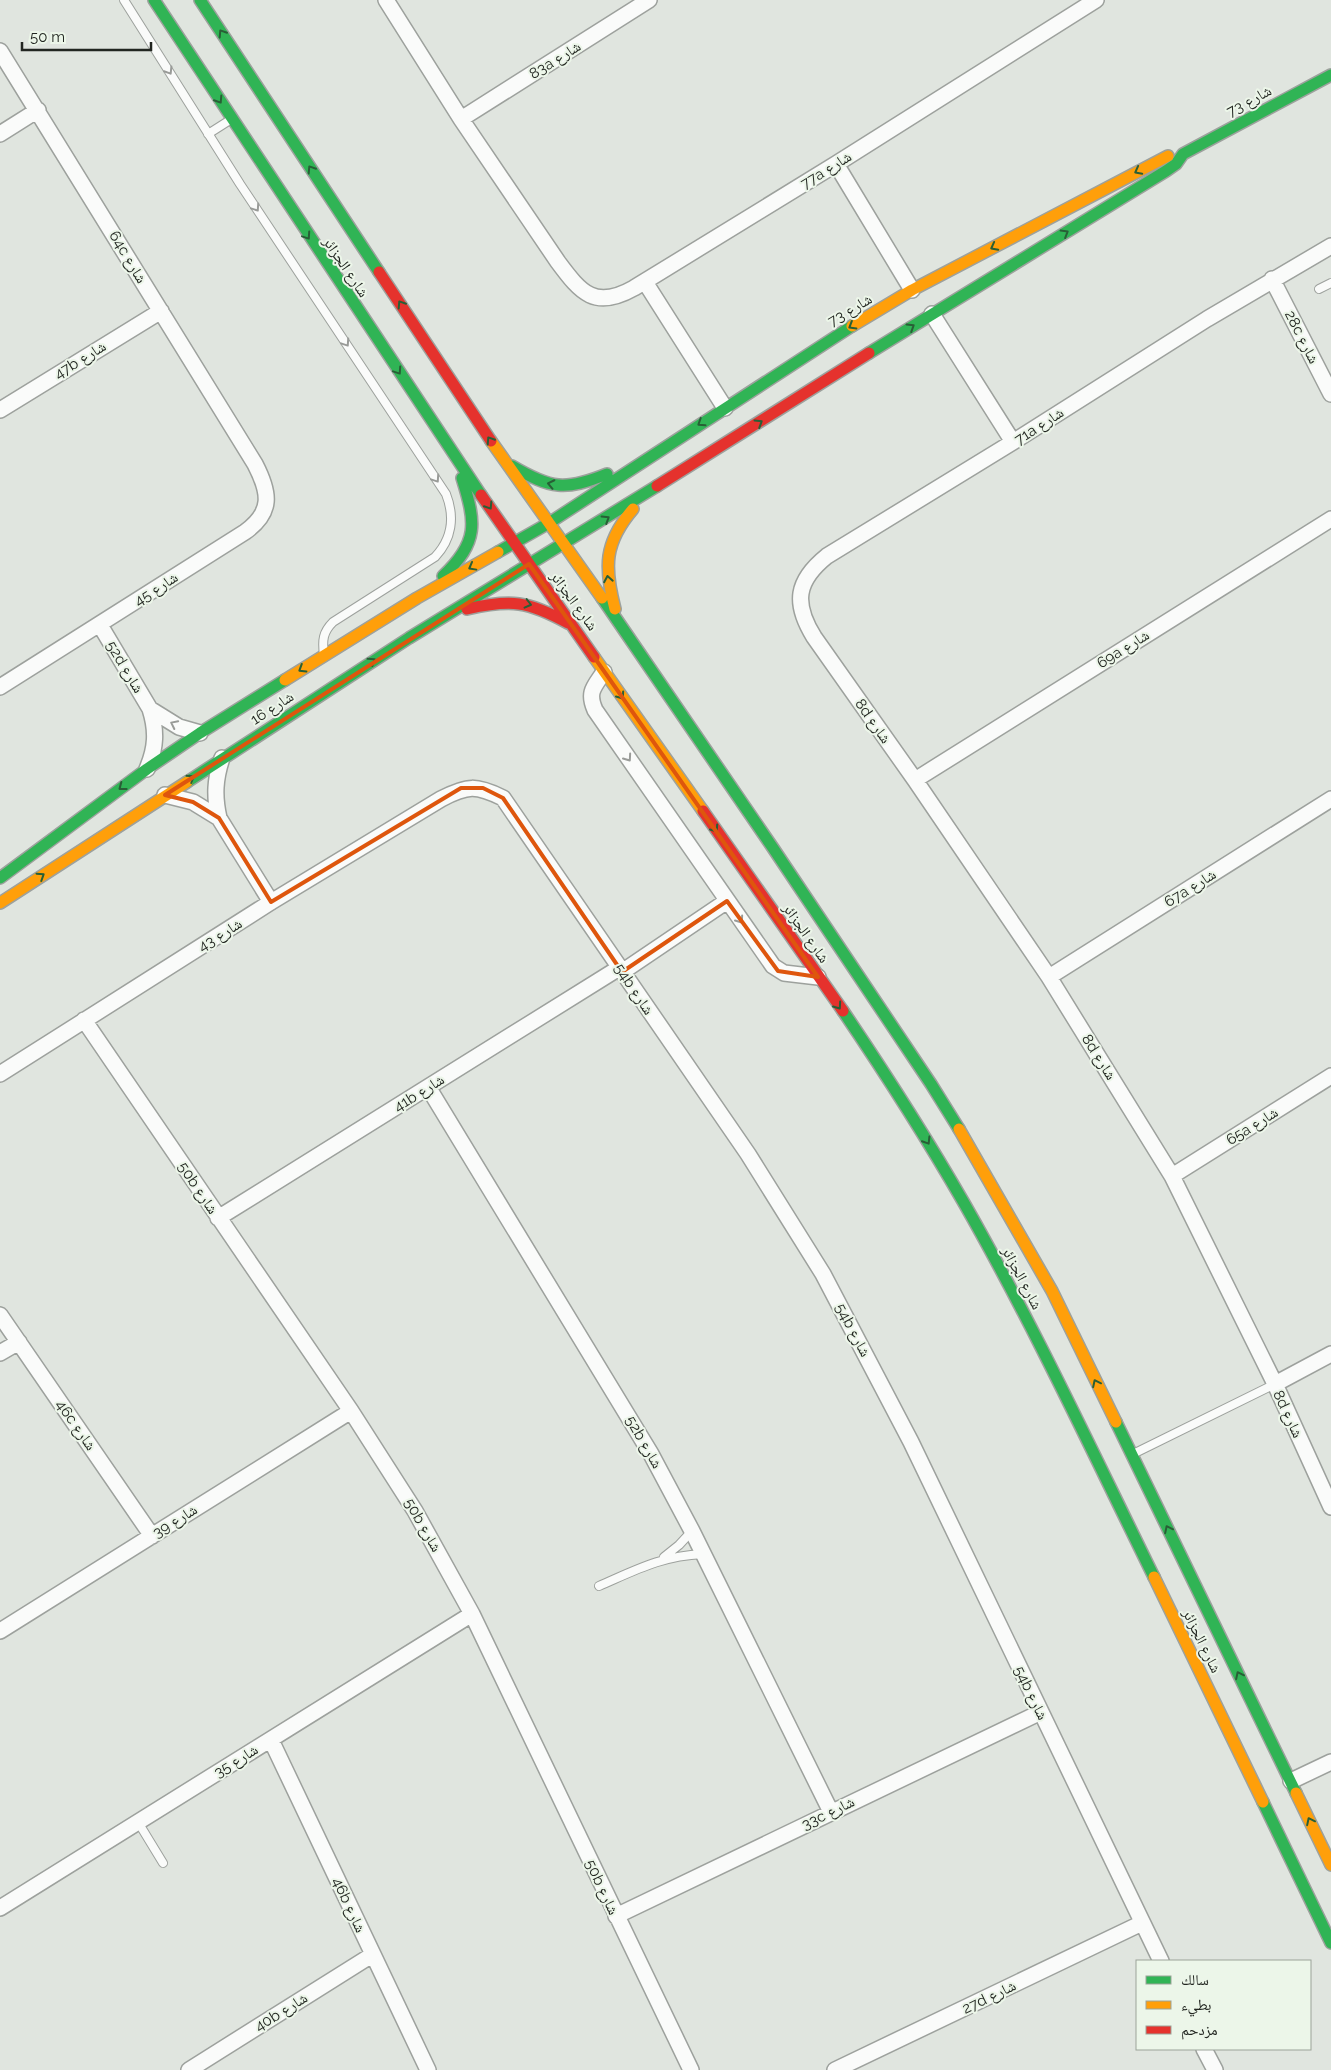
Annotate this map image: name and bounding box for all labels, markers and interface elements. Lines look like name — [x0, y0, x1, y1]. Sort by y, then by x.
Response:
scale bar — [22, 20, 151, 52]
text: 50 m — [30, 28, 65, 46]
one-way arrow — [219, 29, 228, 39]
street label: 83a شارع — [526, 37, 585, 84]
one-way arrow — [163, 65, 172, 74]
street label: شارع 73 — [1223, 81, 1275, 121]
one-way arrow — [212, 95, 222, 104]
street label: 77a شارع — [797, 147, 855, 193]
one-way arrow — [308, 165, 318, 174]
one-way arrow — [1134, 165, 1143, 175]
one-way arrow — [250, 202, 259, 212]
street label: 64c شارع — [105, 228, 151, 287]
one-way arrow — [1059, 230, 1068, 240]
one-way arrow — [301, 231, 311, 240]
street label: شارع الجزائر — [318, 233, 373, 301]
one-way arrow — [991, 241, 1000, 251]
street label: شارع 73 — [825, 290, 876, 331]
one-way arrow — [398, 301, 407, 310]
street label: 28c شارع — [1280, 307, 1323, 367]
one-way arrow — [849, 319, 858, 329]
one-way arrow — [905, 324, 915, 333]
street label: 47b شارع — [51, 337, 110, 384]
one-way arrow — [340, 338, 349, 347]
one-way arrow — [392, 365, 401, 374]
street label: 71a شارع — [1011, 403, 1068, 449]
one-way arrow — [697, 417, 707, 426]
one-way arrow — [753, 420, 762, 429]
one-way arrow — [487, 436, 497, 445]
one-way arrow — [430, 473, 439, 482]
one-way arrow — [546, 480, 555, 490]
one-way arrow — [482, 501, 492, 510]
one-way arrow — [601, 515, 610, 525]
one-way arrow — [468, 561, 477, 571]
street label: شارع الجزائر — [545, 567, 602, 635]
street label: شارع 45 — [131, 568, 182, 611]
one-way arrow — [604, 575, 614, 583]
one-way arrow — [524, 598, 533, 609]
street label: 69a شارع — [1093, 626, 1153, 673]
street label: 52d شارع — [102, 638, 148, 697]
one-way arrow — [367, 658, 376, 668]
one-way arrow — [299, 663, 308, 672]
street label: شارع 16 — [247, 687, 298, 729]
one-way arrow — [615, 691, 625, 700]
street label: 8d شارع — [850, 695, 895, 748]
one-way arrow — [170, 720, 179, 730]
one-way arrow — [622, 752, 631, 761]
one-way arrow — [186, 774, 195, 784]
one-way arrow — [119, 781, 128, 790]
one-way arrow — [709, 823, 718, 833]
street label: 67a شارع — [1161, 865, 1220, 912]
one-way arrow — [35, 873, 44, 882]
street label: شارع الجزائر — [777, 899, 833, 967]
street label: شارع 43 — [195, 914, 246, 956]
one-way arrow — [734, 914, 743, 924]
street label: 54b شارع — [610, 960, 658, 1019]
one-way arrow — [832, 1000, 841, 1009]
street label: 8d شارع — [1077, 1031, 1120, 1084]
street label: 41b شارع — [390, 1070, 448, 1116]
street label: 65a شارع — [1223, 1103, 1282, 1150]
one-way arrow — [921, 1136, 931, 1145]
street label: 50b شارع — [173, 1159, 222, 1218]
street label: شارع الجزائر — [997, 1242, 1046, 1313]
street label: 54b شارع — [831, 1300, 875, 1360]
one-way arrow — [1092, 1379, 1103, 1388]
street label: 8d شارع — [1268, 1387, 1307, 1441]
street label: 46c شارع — [51, 1396, 100, 1455]
street label: 52b شارع — [621, 1413, 666, 1472]
street label: 50b شارع — [400, 1495, 446, 1556]
street label: شارع 39 — [149, 1500, 201, 1543]
one-way arrow — [1163, 1525, 1174, 1534]
street label: شارع الجزائر — [1177, 1605, 1225, 1676]
street label: 54b شارع — [1009, 1663, 1052, 1724]
one-way arrow — [1235, 1671, 1245, 1680]
street label: شارع 35 — [211, 1740, 262, 1782]
street label: 33c شارع — [799, 1792, 858, 1834]
one-way arrow — [1306, 1817, 1316, 1826]
street label: 50b شارع — [580, 1856, 623, 1918]
street label: 46b شارع — [328, 1875, 370, 1936]
legend — [1136, 1960, 1311, 2050]
text: سالك — [1181, 1971, 1209, 1989]
street label: 27d شارع — [959, 1976, 1019, 2019]
street label: 40b شارع — [251, 1989, 311, 2036]
text: بطيء — [1181, 1996, 1211, 2017]
text: مزدحم — [1181, 2021, 1218, 2040]

